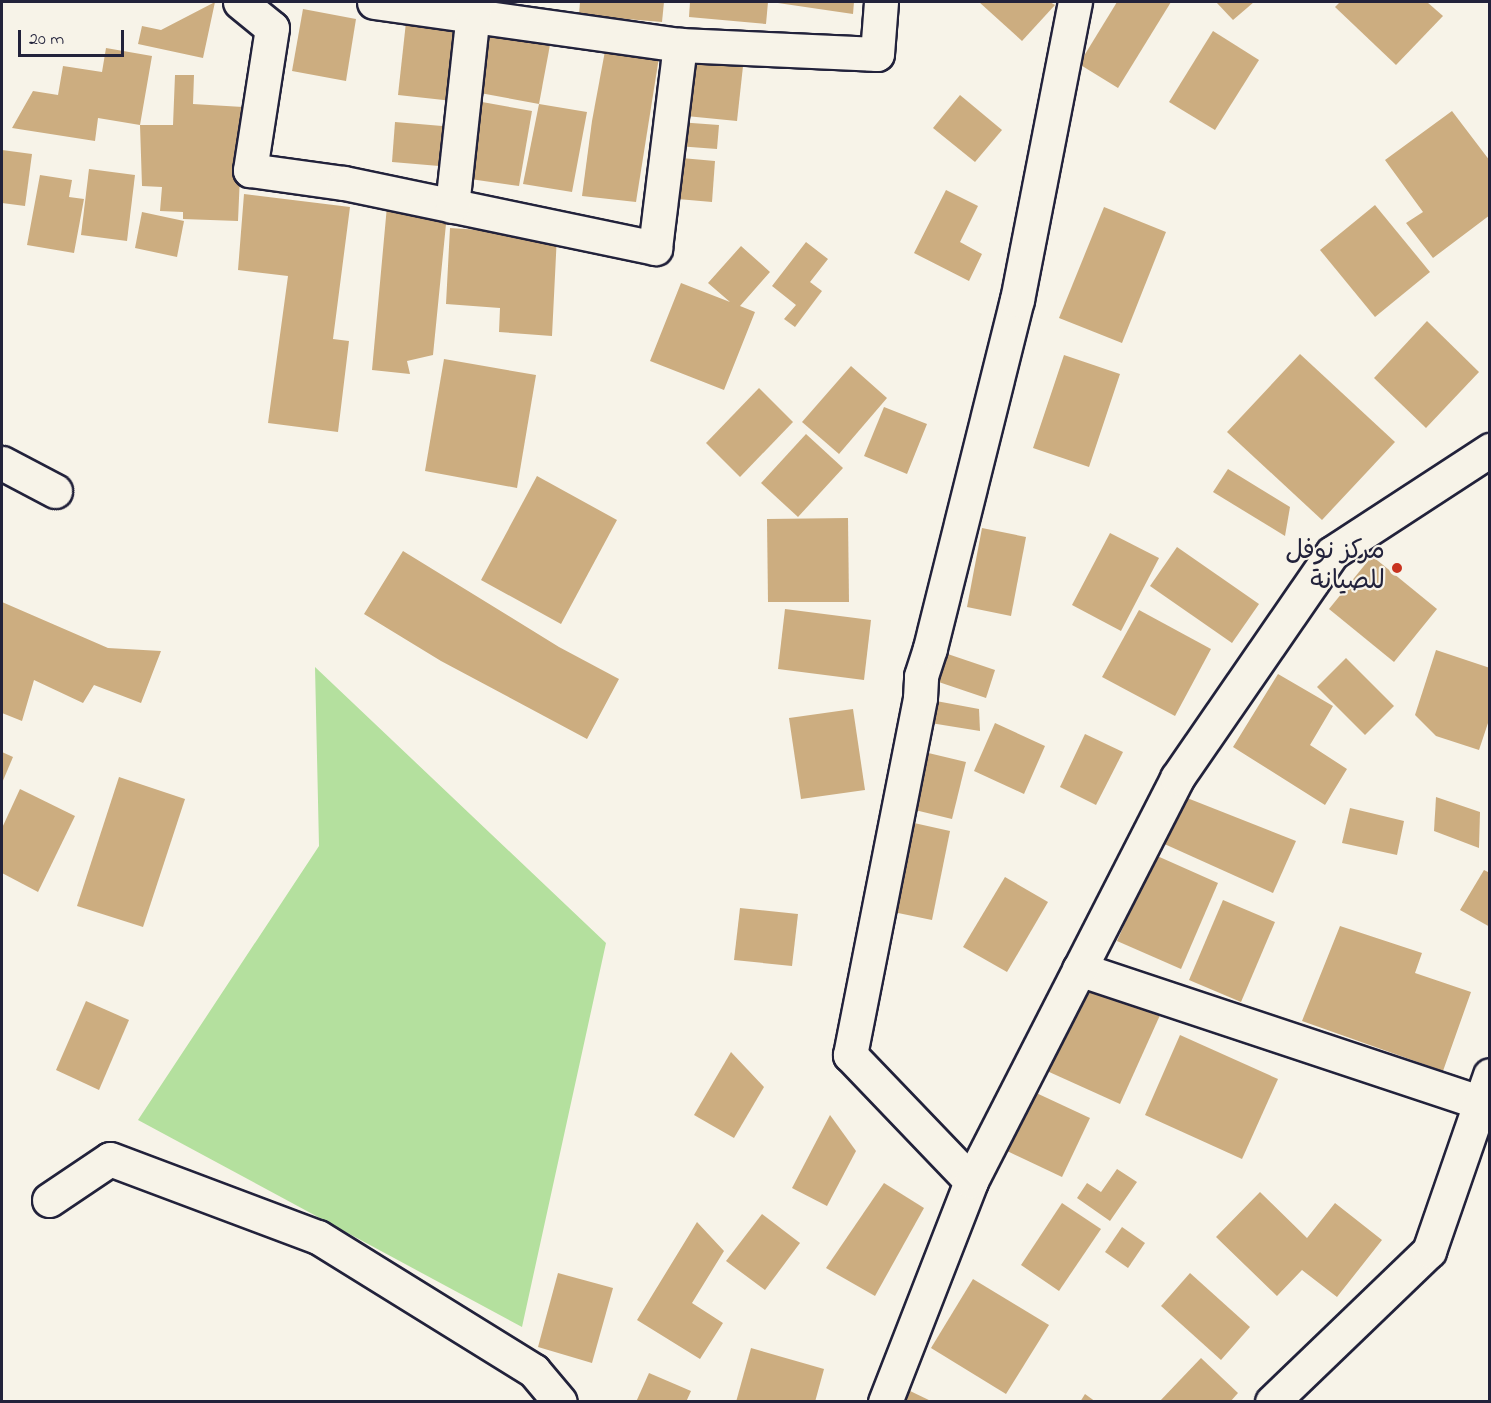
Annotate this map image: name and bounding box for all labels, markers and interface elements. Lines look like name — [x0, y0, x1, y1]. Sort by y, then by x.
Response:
scale bar — [21, 18, 128, 56]
text: 20 m — [29, 27, 64, 53]
place label: مركز نوفل للصيانة — [1285, 537, 1385, 598]
marker: مركز نوفل للصيانة — [1390, 561, 1404, 575]

